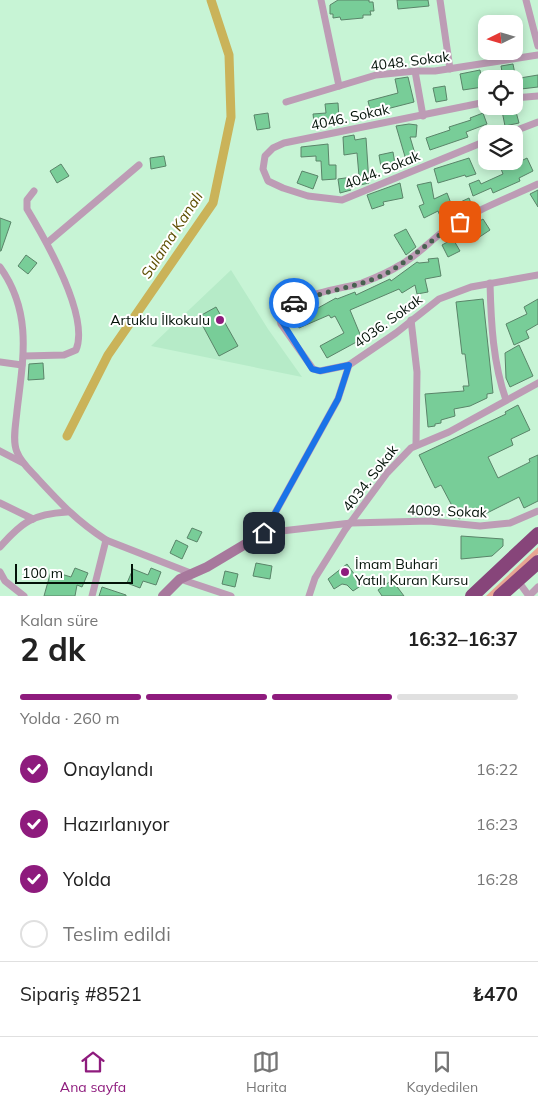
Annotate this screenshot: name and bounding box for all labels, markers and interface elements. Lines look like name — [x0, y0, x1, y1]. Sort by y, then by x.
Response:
north arrow — [478, 15, 522, 60]
map controls — [478, 15, 523, 170]
street label: 4048. Sokak — [369, 47, 452, 75]
button: locate — [478, 70, 523, 115]
street label: 4046. Sokak — [309, 100, 392, 134]
button: layers — [478, 125, 523, 170]
street label: 4044. Sokak — [342, 146, 423, 193]
water label: Sulama Kanalı — [136, 188, 207, 282]
pin — [439, 201, 481, 243]
icon: bag — [446, 208, 474, 236]
courier — [269, 278, 319, 328]
icon: car — [280, 289, 308, 317]
street label: 4036. Sokak — [350, 290, 426, 352]
place label: Artuklu İlkokulu — [110, 311, 210, 329]
marker: Artuklu İlkokulu — [214, 314, 226, 326]
street label: 4034. Sokak — [338, 440, 402, 515]
street label: 4009. Sokak — [407, 501, 488, 521]
pin — [243, 512, 285, 554]
icon: home — [250, 519, 278, 547]
place label: İmam Buhari Yatılı Kuran Kursu — [354, 555, 468, 589]
scale bar — [15, 561, 132, 584]
text: 100 m — [22, 564, 63, 582]
marker: İmam Buhari Yatılı Kuran Kursu — [339, 566, 351, 578]
text: Kalan süre — [20, 610, 98, 630]
text: 16:32–16:37 — [408, 627, 518, 651]
text: 2 dk — [20, 629, 85, 669]
text: Yolda · 260 m — [20, 708, 120, 728]
icon: check — [20, 755, 48, 783]
text: Onaylandı — [63, 757, 153, 781]
text: 16:22 — [476, 759, 518, 779]
icon: check — [20, 810, 48, 838]
text: Hazırlanıyor — [63, 812, 170, 836]
text: 16:23 — [476, 814, 518, 834]
icon: check — [20, 865, 48, 893]
text: Yolda — [63, 867, 111, 891]
text: 16:28 — [476, 869, 518, 889]
text: Teslim edildi — [63, 922, 171, 946]
text: Sipariş #8521 — [20, 982, 142, 1006]
text: ₺470 — [472, 982, 518, 1006]
tab: Ana sayfa — [60, 1048, 126, 1096]
tab: Harita — [246, 1048, 287, 1096]
tab: Kaydedilen — [407, 1048, 478, 1096]

